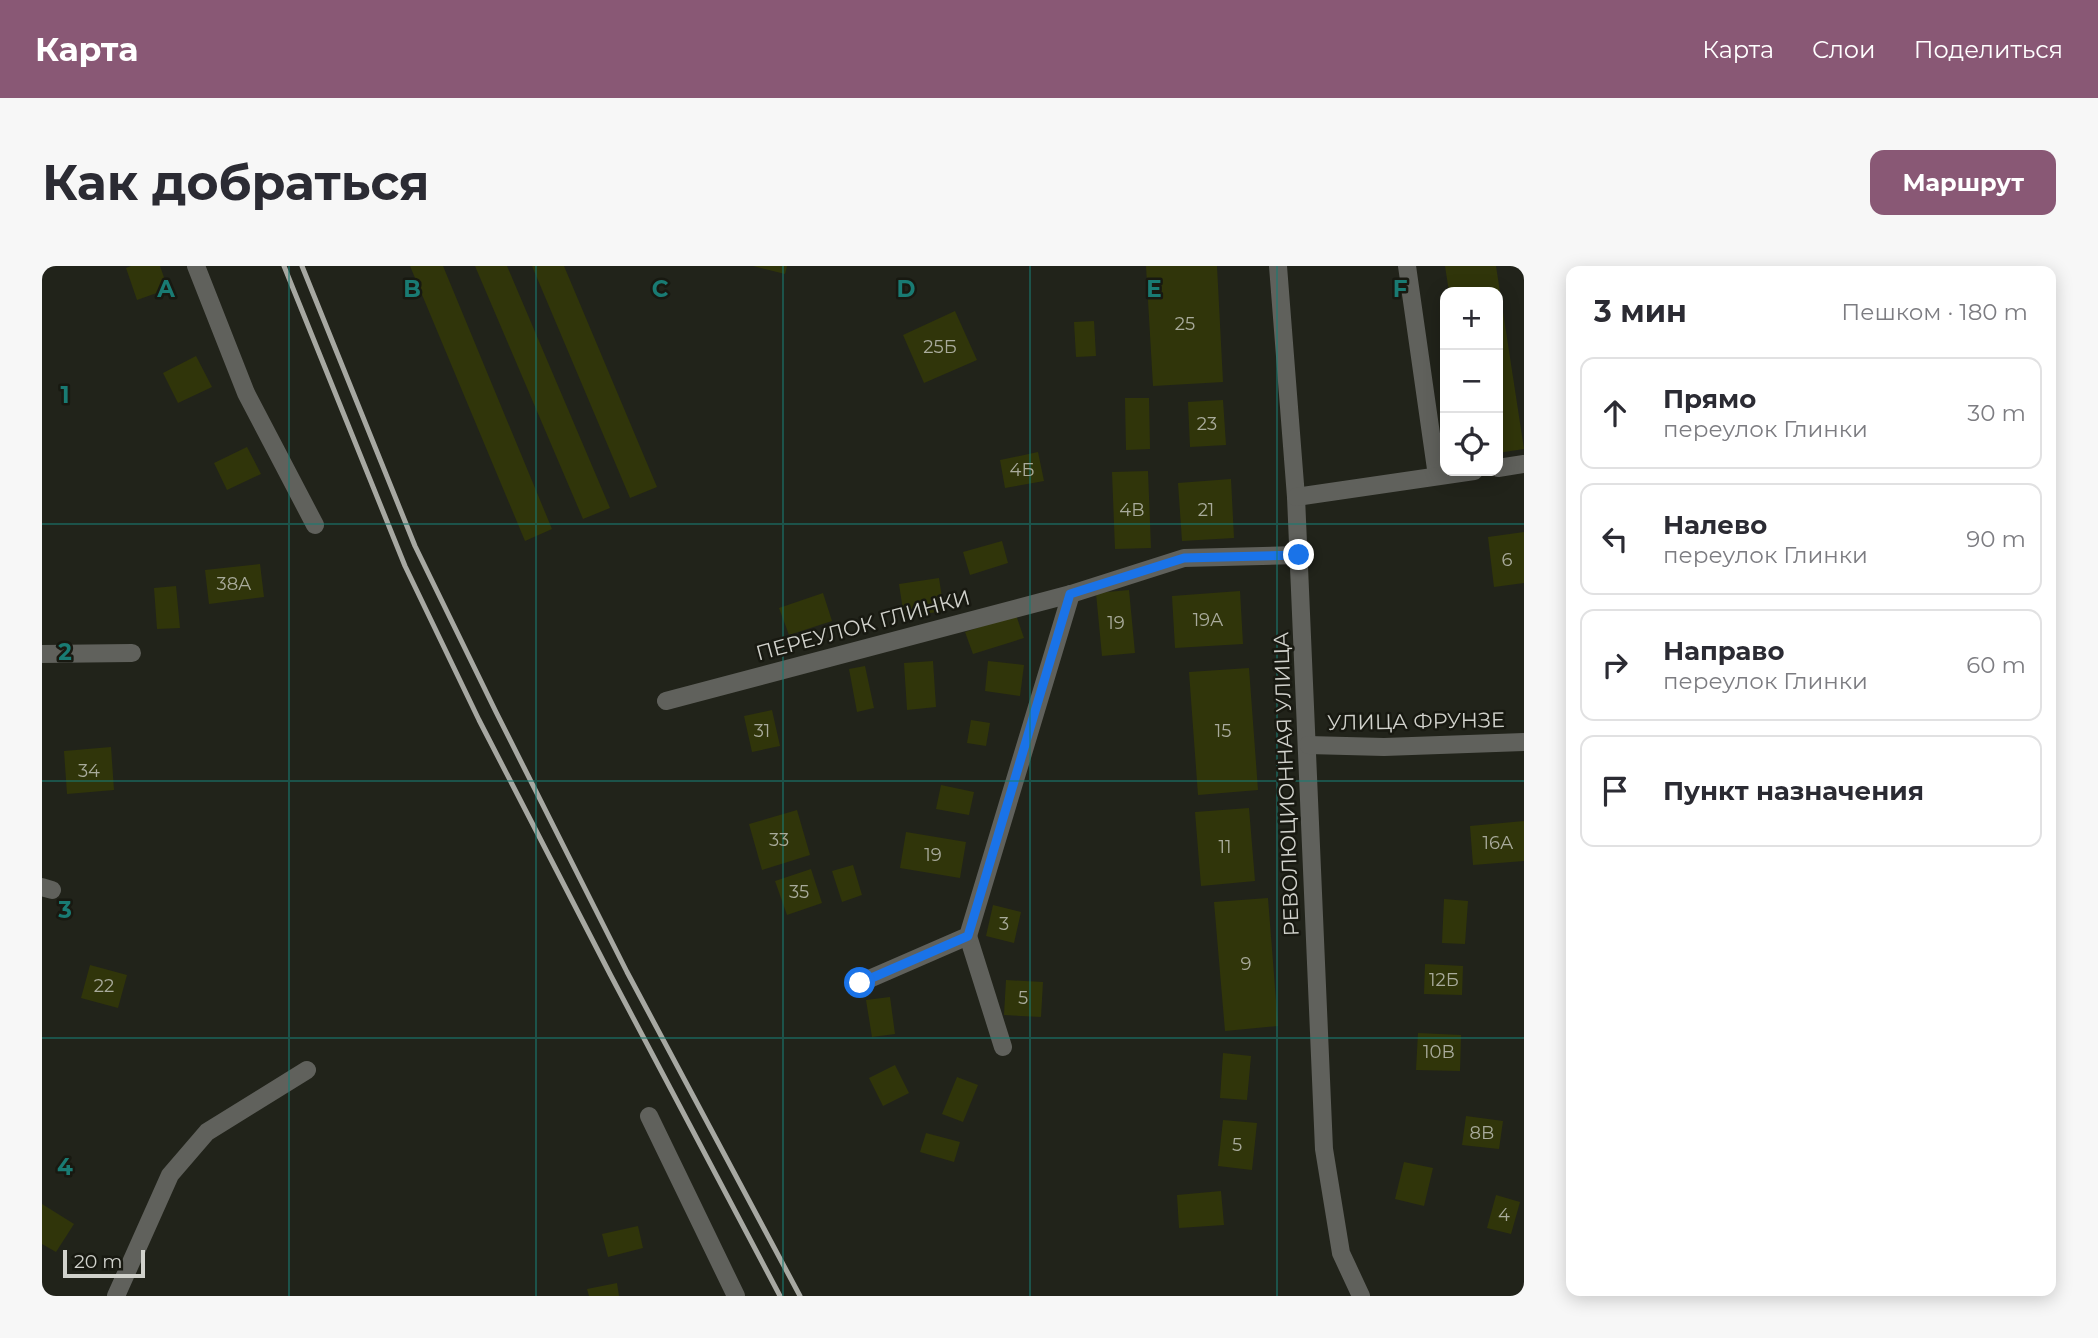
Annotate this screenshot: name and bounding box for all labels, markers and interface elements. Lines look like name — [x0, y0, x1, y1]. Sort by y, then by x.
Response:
text: Карта — [35, 29, 138, 69]
text: Карта — [1702, 35, 1774, 64]
text: Слои — [1812, 35, 1876, 64]
text: Поделиться — [1914, 35, 2063, 64]
button: Маршрут — [1870, 150, 2056, 215]
text: Как добраться — [42, 153, 430, 212]
text: A — [156, 275, 175, 303]
text: B — [403, 275, 421, 303]
text: C — [652, 275, 669, 303]
text: D — [897, 275, 916, 303]
text: E — [1146, 275, 1162, 303]
text: F — [1393, 275, 1408, 303]
map controls — [1440, 287, 1503, 476]
button: + — [1440, 287, 1503, 350]
text: 3 мин — [1594, 293, 1687, 330]
text: Пешком · 180 m — [1841, 298, 2028, 326]
house number: 25 — [1175, 313, 1195, 335]
house number: 25Б — [923, 336, 957, 358]
button: − — [1440, 350, 1503, 413]
text: 1 — [60, 381, 70, 409]
text: Прямо — [1663, 383, 1756, 415]
icon: ahead — [1596, 394, 1634, 432]
text: 30 m — [1967, 399, 2026, 427]
house number: 23 — [1197, 413, 1217, 435]
button: locate — [1440, 413, 1503, 476]
text: переулок Глинки — [1663, 415, 1868, 443]
house number: 4Б — [1010, 459, 1034, 481]
house number: 4В — [1119, 499, 1145, 521]
house number: 21 — [1198, 499, 1214, 521]
text: Налево — [1663, 509, 1767, 541]
icon: left — [1596, 520, 1634, 558]
text: 90 m — [1966, 525, 2026, 553]
route end — [1283, 539, 1314, 570]
text: переулок Глинки — [1663, 541, 1868, 569]
house number: 6 — [1502, 549, 1513, 571]
house number: 38А — [217, 573, 252, 595]
street label: ПЕРЕУЛОК ГЛИНКИ — [753, 584, 973, 666]
house number: 19А — [1193, 609, 1224, 631]
house number: 19 — [1107, 612, 1125, 634]
street label: РЕВОЛЮЦИОННАЯ УЛИЦА — [1268, 631, 1304, 937]
text: Направо — [1663, 635, 1784, 667]
text: 2 — [58, 638, 72, 666]
icon: right — [1596, 646, 1634, 684]
text: 60 m — [1966, 651, 2026, 679]
text: переулок Глинки — [1663, 667, 1868, 695]
street label: УЛИЦА ФРУНЗЕ — [1327, 707, 1505, 735]
house number: 31 — [754, 720, 770, 742]
house number: 15 — [1215, 720, 1231, 742]
house number: 34 — [78, 760, 100, 782]
icon: arrive — [1596, 772, 1634, 810]
text: Пункт назначения — [1663, 775, 1924, 807]
house number: 33 — [769, 829, 789, 851]
house number: 16А — [1483, 832, 1514, 854]
house number: 11 — [1219, 836, 1232, 858]
house number: 19 — [924, 844, 942, 866]
house number: 35 — [789, 881, 809, 903]
text: 3 — [57, 896, 72, 924]
house number: 3 — [999, 913, 1009, 935]
house number: 9 — [1241, 953, 1252, 975]
route start — [844, 967, 875, 998]
house number: 12Б — [1429, 969, 1459, 991]
house number: 22 — [94, 975, 114, 997]
house number: 5 — [1018, 987, 1028, 1009]
house number: 10В — [1423, 1041, 1455, 1063]
house number: 8В — [1470, 1122, 1494, 1144]
house number: 5 — [1232, 1134, 1242, 1156]
text: 4 — [57, 1153, 73, 1181]
house number: 4 — [1498, 1204, 1510, 1226]
scale bar — [63, 1247, 145, 1279]
text: 20 m — [74, 1250, 122, 1273]

